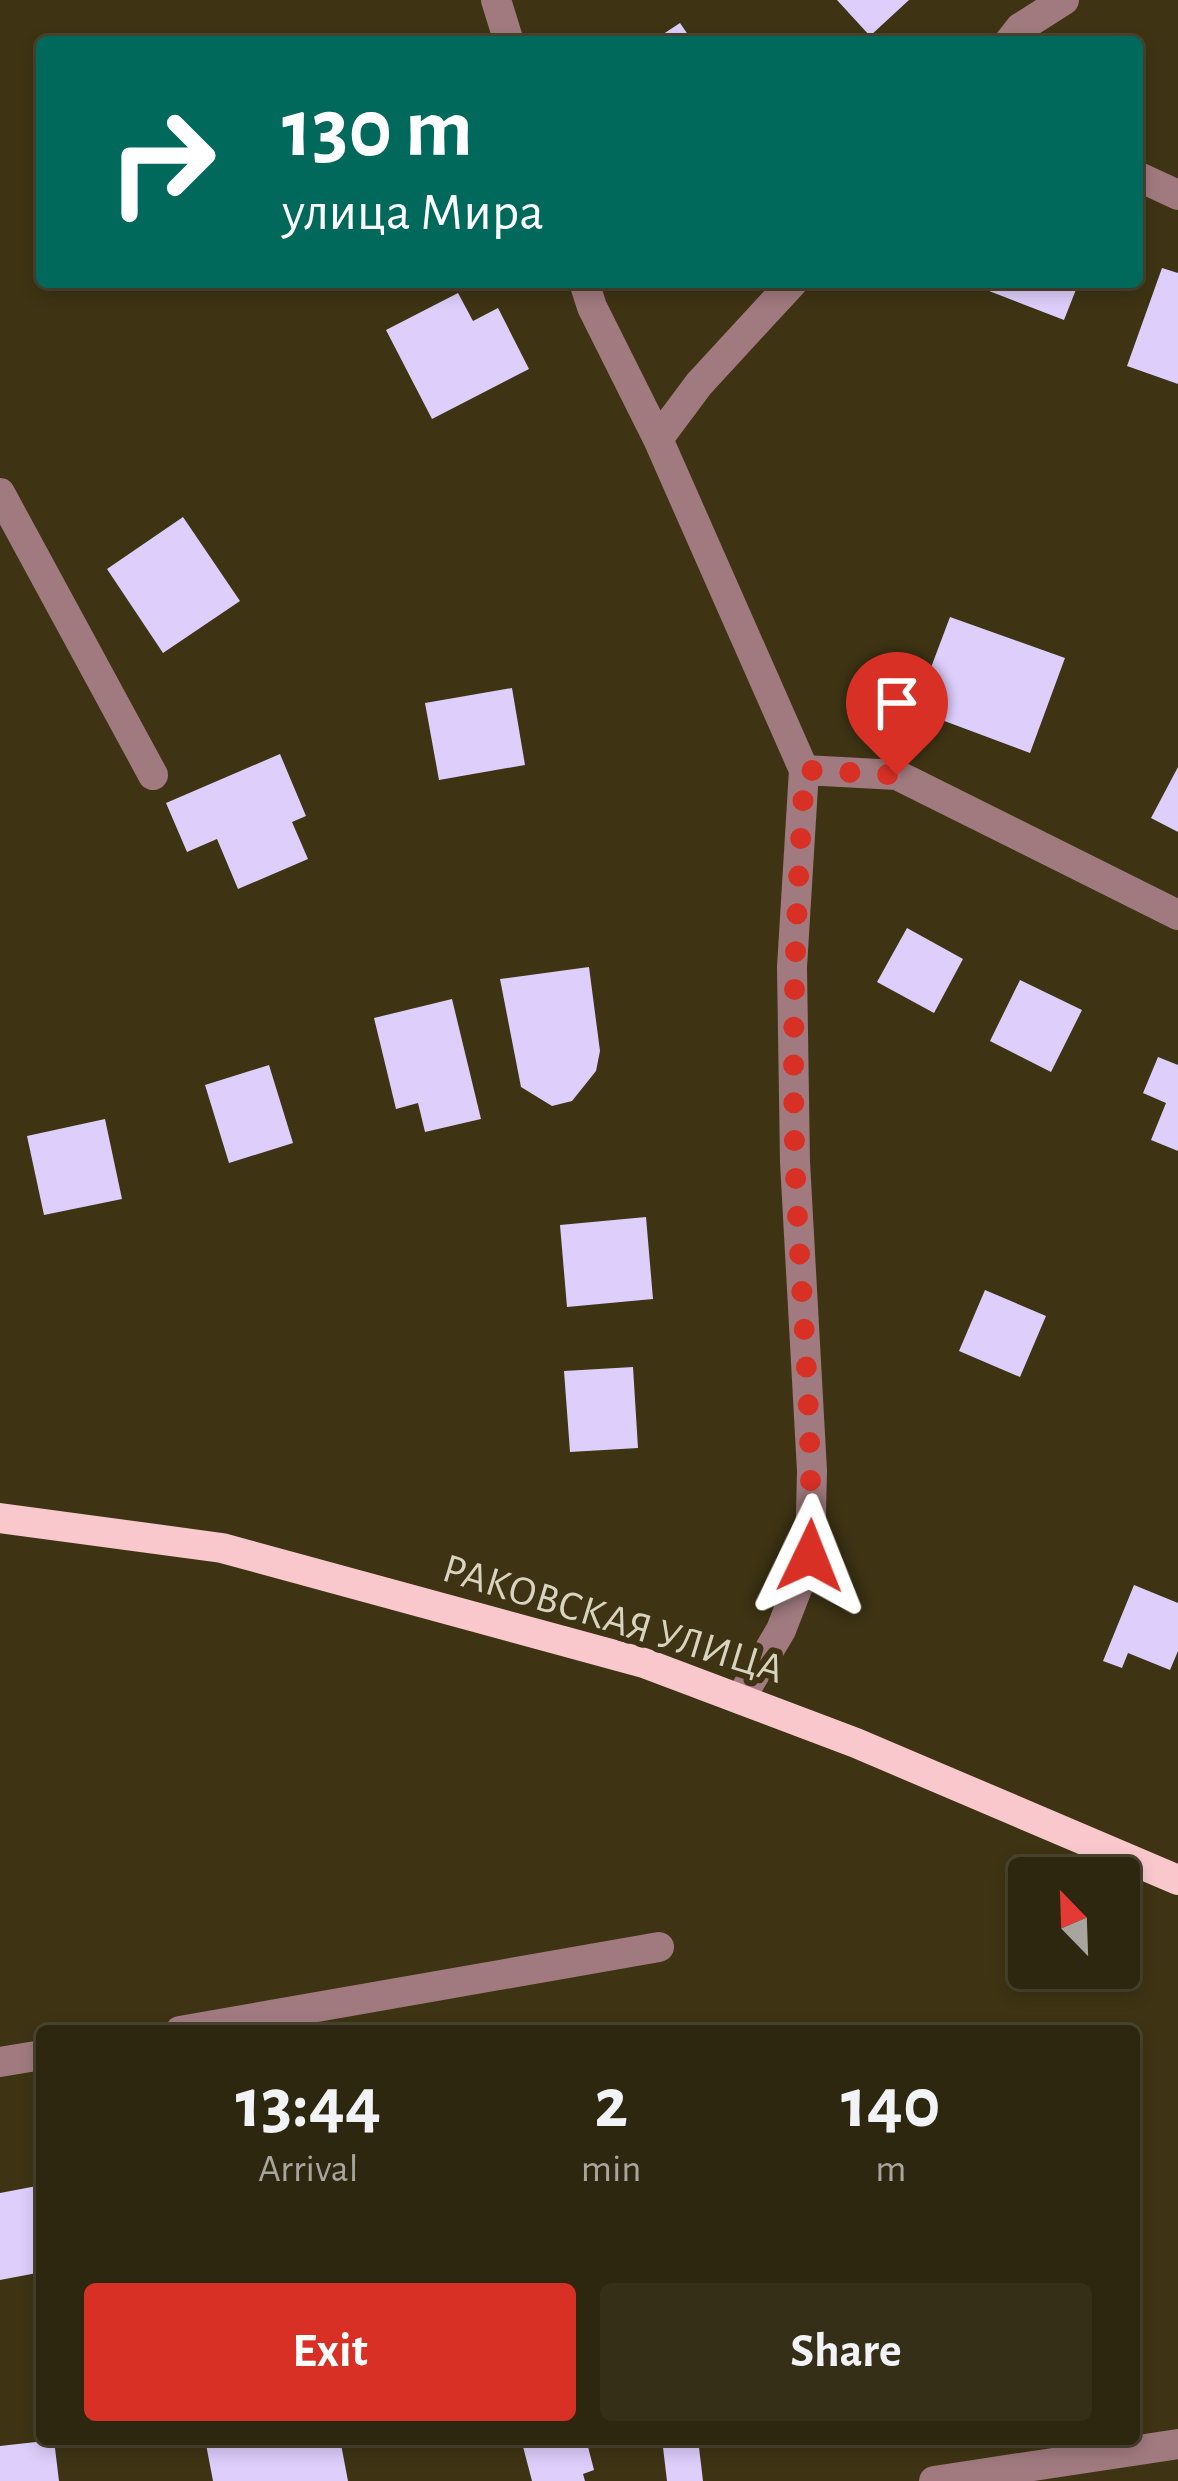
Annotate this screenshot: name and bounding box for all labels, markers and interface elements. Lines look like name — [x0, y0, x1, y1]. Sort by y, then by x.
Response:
icon: right — [84, 84, 240, 240]
text: 130 m — [282, 88, 473, 172]
text: улица Мира — [282, 186, 544, 240]
pin — [846, 652, 948, 775]
icon: arrive — [864, 670, 930, 736]
position arrow — [747, 1493, 873, 1619]
street label: РАКОВСКАЯ УЛИЦА — [437, 1547, 789, 1691]
north arrow — [1008, 1857, 1140, 1989]
map controls — [1008, 1857, 1140, 1989]
text: 13:44 — [235, 2068, 381, 2140]
text: 2 — [594, 2068, 628, 2140]
text: 140 — [841, 2068, 941, 2140]
text: Arrival — [258, 2150, 359, 2189]
text: min — [581, 2150, 641, 2189]
text: m — [875, 2150, 906, 2189]
button: Exit — [84, 2283, 576, 2421]
button: Share — [600, 2283, 1092, 2421]

